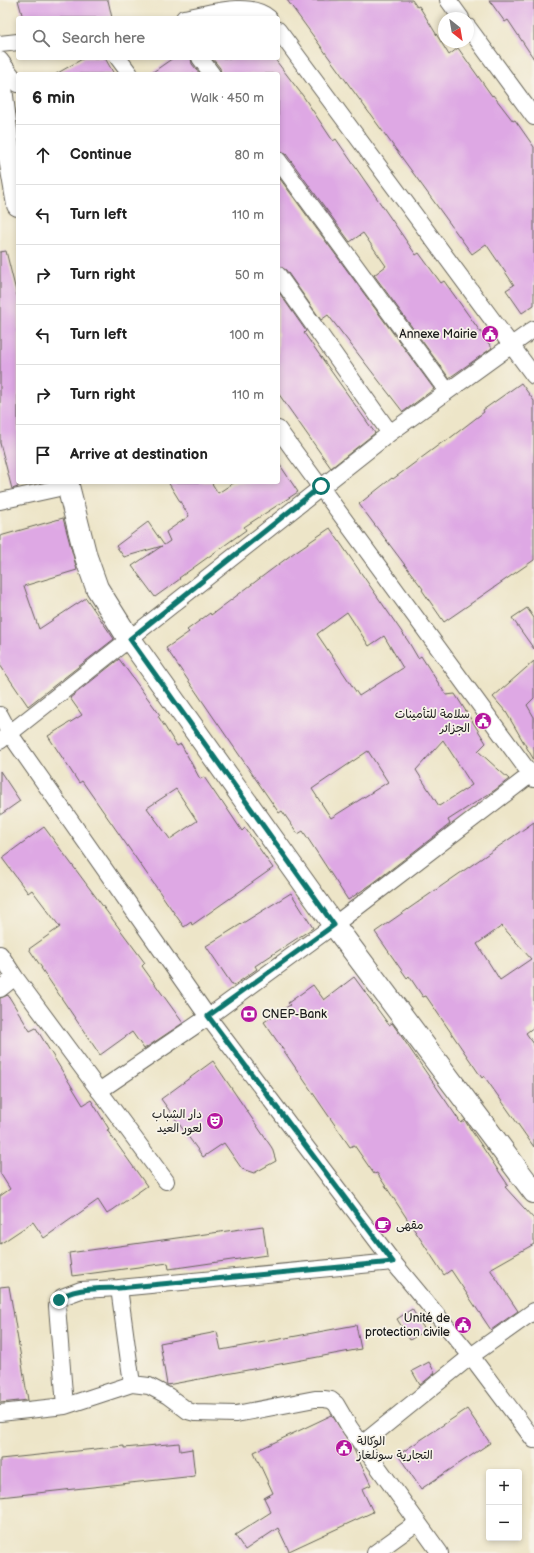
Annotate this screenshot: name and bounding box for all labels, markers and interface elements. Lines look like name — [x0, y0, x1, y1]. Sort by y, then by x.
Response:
north arrow — [438, 12, 474, 48]
search box — [16, 16, 280, 60]
icon: search — [30, 27, 52, 49]
text: Search here — [62, 29, 145, 48]
text: 6 min — [32, 88, 75, 108]
text: Walk · 450 m — [190, 90, 264, 106]
icon: ahead — [32, 144, 54, 166]
text: Continue — [70, 145, 132, 164]
text: 80 m — [235, 147, 264, 163]
icon: left — [32, 204, 54, 226]
text: Turn left — [70, 205, 127, 224]
text: 110 m — [232, 207, 264, 223]
icon: right — [32, 264, 54, 286]
text: Turn right — [70, 265, 135, 284]
text: 50 m — [235, 267, 264, 283]
icon: left — [32, 324, 54, 346]
public building icon: Annexe Mairie — [480, 324, 500, 344]
text: Turn left — [70, 325, 127, 344]
text: 100 m — [229, 327, 264, 343]
place label: Annexe Mairie — [399, 327, 477, 342]
icon: right — [32, 384, 54, 406]
text: Turn right — [70, 385, 135, 404]
text: 110 m — [232, 387, 264, 403]
icon: arrive — [32, 444, 54, 466]
text: Arrive at destination — [70, 445, 208, 464]
route start — [312, 477, 330, 495]
place label: سلامة للتأمينات الجزائر — [395, 707, 470, 736]
public building icon: سلامة للتأمينات الجزائر — [473, 711, 493, 731]
bank icon: CNEP-Bank — [239, 1004, 259, 1024]
place label: CNEP-Bank — [262, 1007, 327, 1022]
place label: دار الشباب لعور العيد — [152, 1107, 202, 1136]
theatre icon: دار الشباب لعور العيد — [205, 1111, 225, 1131]
cafe icon: مقهى — [373, 1215, 393, 1235]
place label: مقهى — [396, 1218, 423, 1233]
route end — [50, 1291, 68, 1309]
place label: Unité de protection civile — [365, 1311, 450, 1340]
public building icon: Unité de protection civile — [453, 1315, 473, 1335]
place label: الوكالة التجارية سونلغاز — [356, 1434, 433, 1463]
public building icon: الوكالة التجارية سونلغاز — [334, 1438, 354, 1458]
map controls — [486, 1469, 522, 1541]
button: + — [486, 1469, 522, 1505]
button: − — [486, 1505, 522, 1541]

